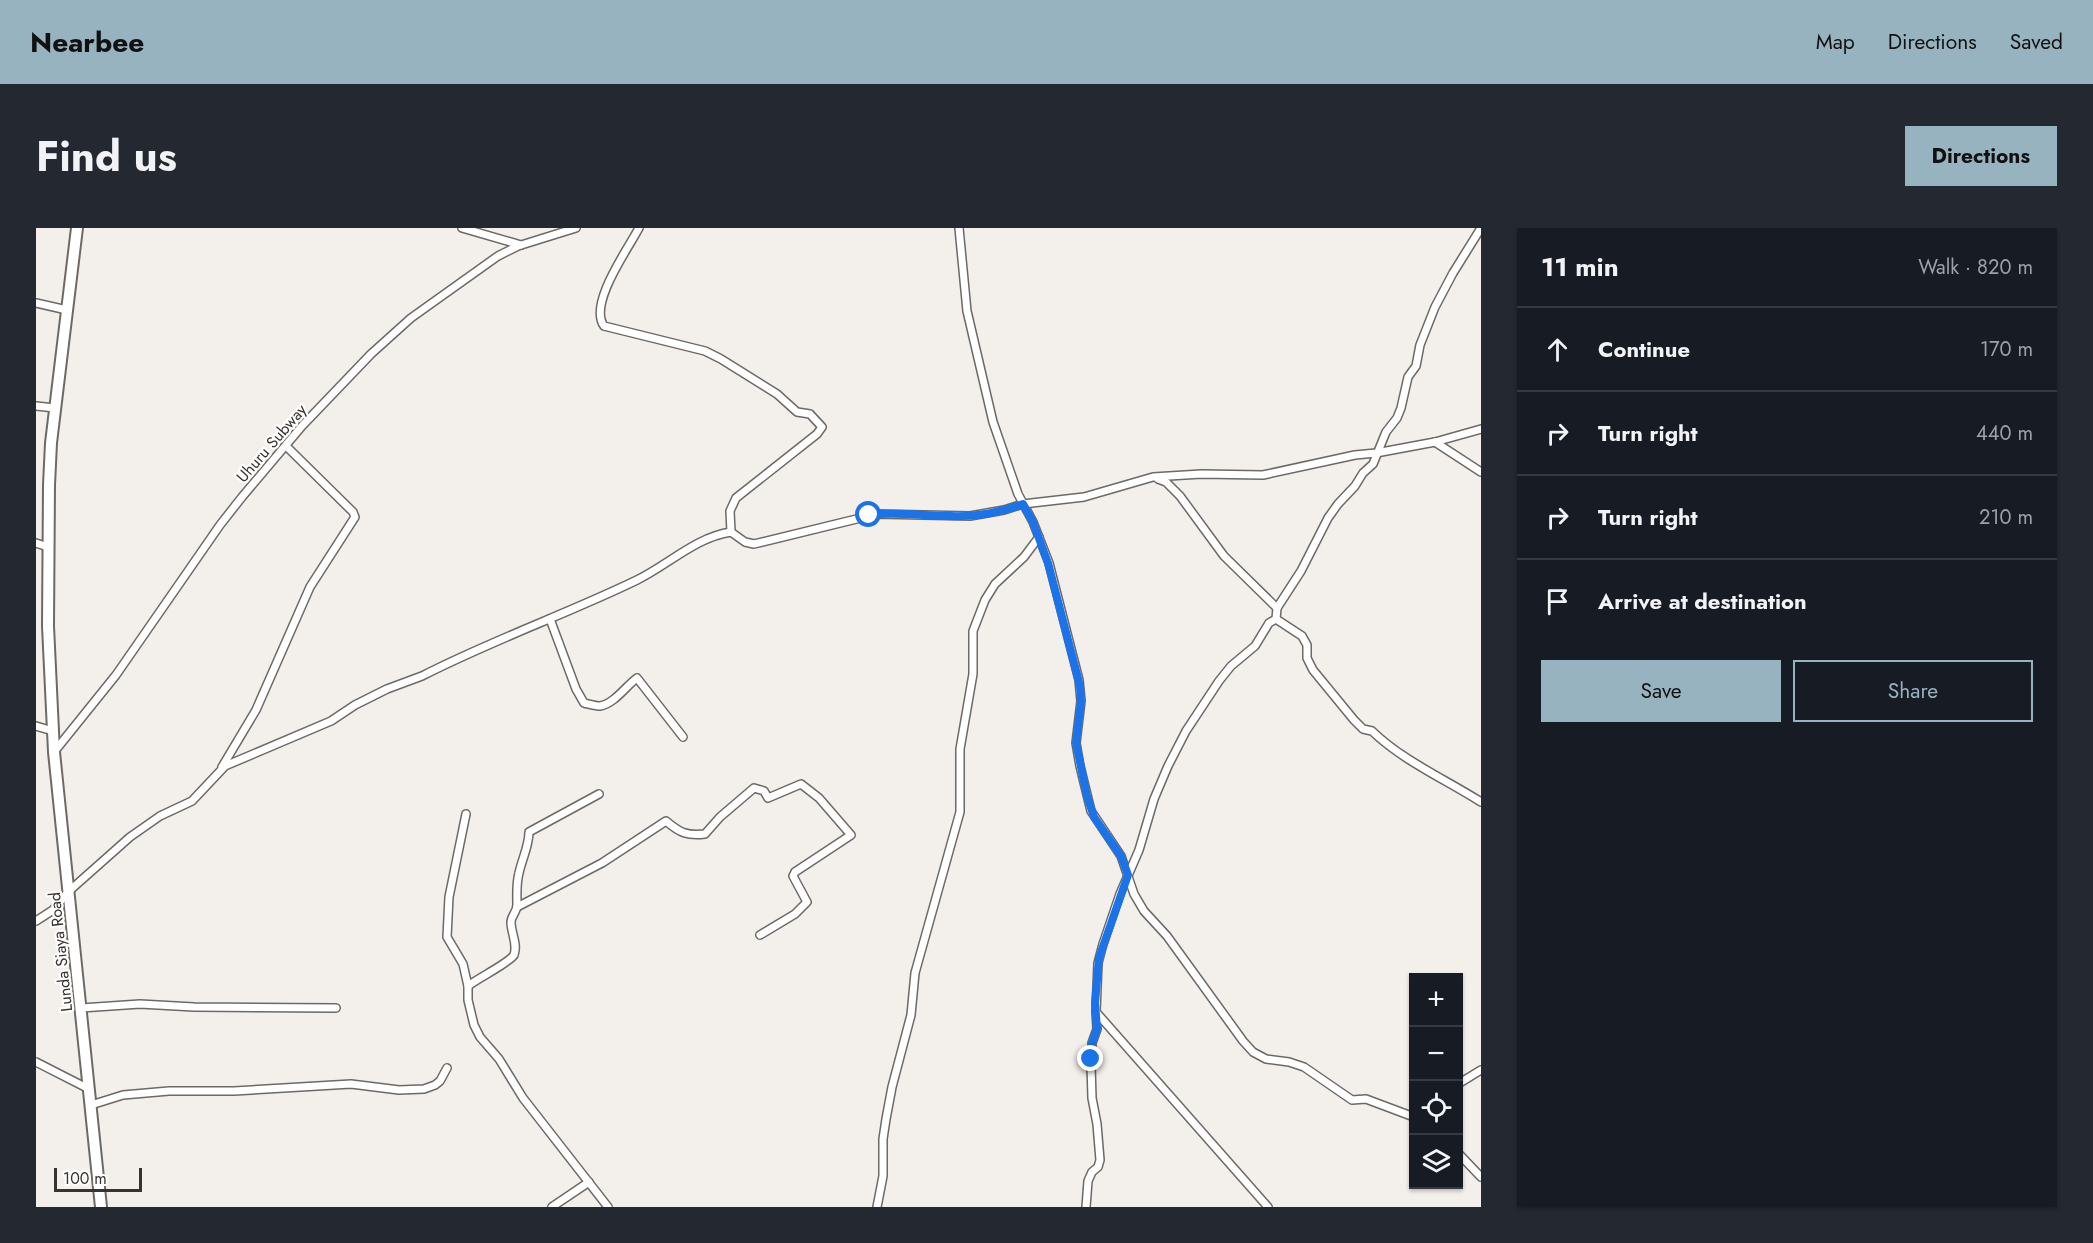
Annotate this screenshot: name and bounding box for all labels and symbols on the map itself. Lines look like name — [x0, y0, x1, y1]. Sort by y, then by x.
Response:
street label: Uhuru Subway — [231, 398, 313, 488]
route start — [855, 501, 881, 527]
street label: Lunda Siaya Road — [43, 891, 78, 1013]
route end — [1077, 1045, 1103, 1071]
scale bar — [54, 1165, 142, 1192]

